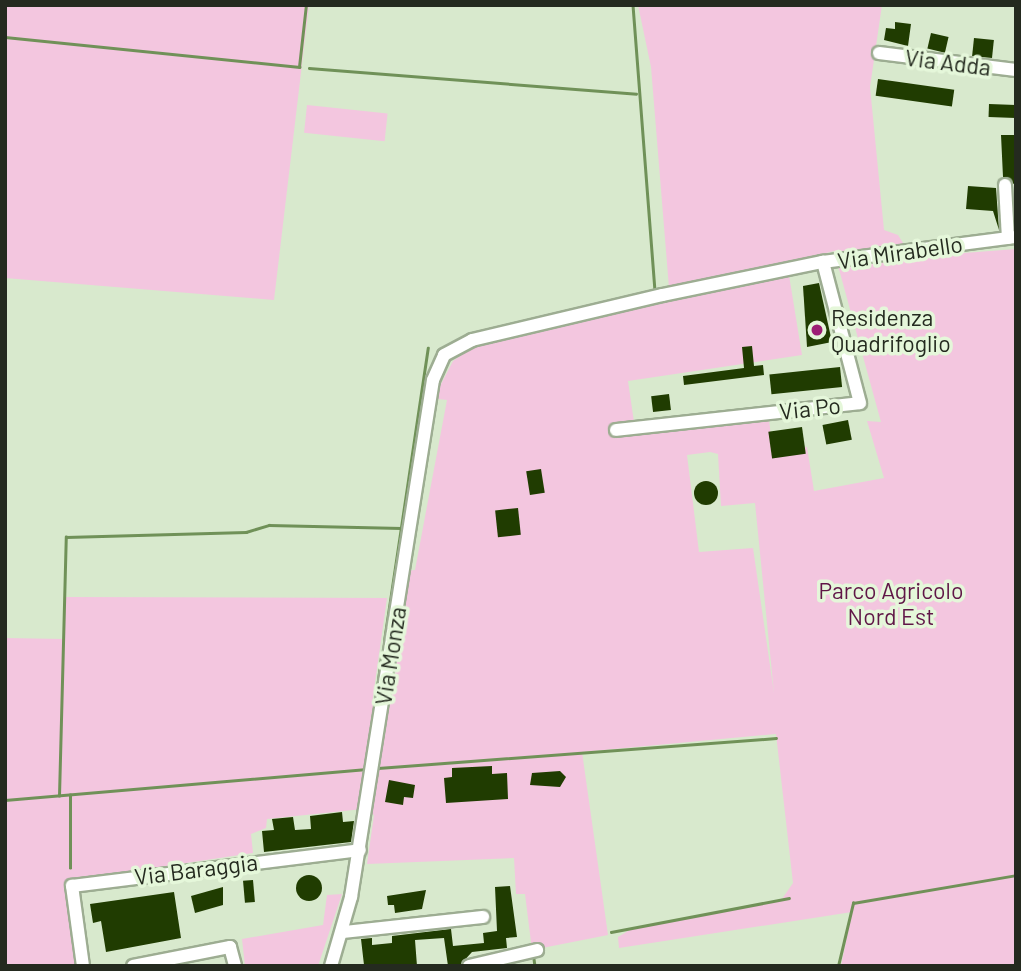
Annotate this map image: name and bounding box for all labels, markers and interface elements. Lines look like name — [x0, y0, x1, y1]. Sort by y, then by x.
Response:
street label: Via Adda — [903, 43, 993, 81]
street label: Via Mirabello — [836, 230, 964, 274]
place label: Residenza Quadrifoglio — [831, 303, 951, 357]
marker: Residenza Quadrifoglio — [809, 322, 825, 338]
street label: Via Po — [778, 391, 842, 425]
park label: Parco Agricolo Nord Est — [819, 576, 963, 630]
street label: Via Monza — [369, 605, 411, 707]
street label: Via Baraggia — [133, 848, 259, 890]

